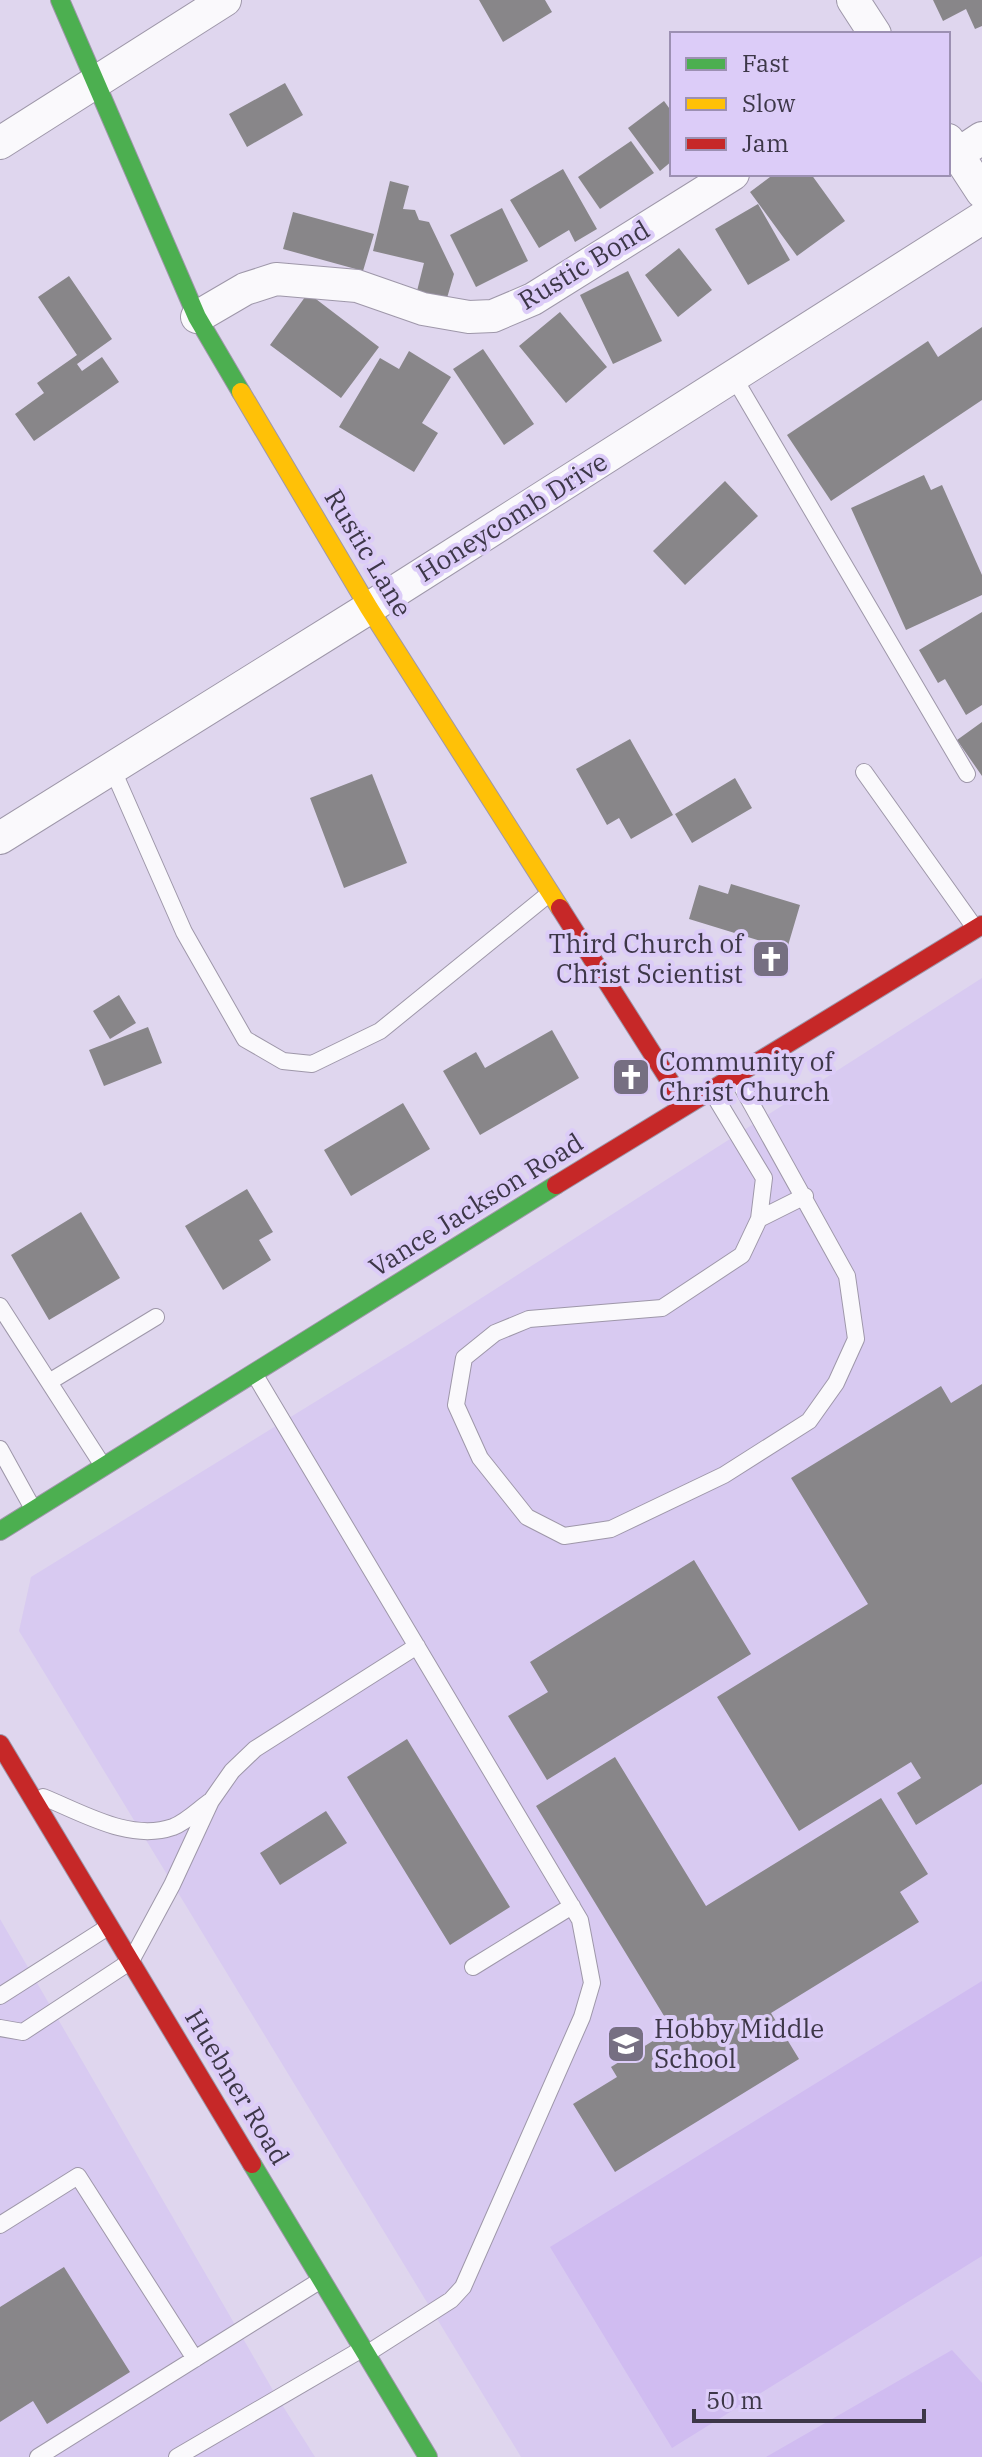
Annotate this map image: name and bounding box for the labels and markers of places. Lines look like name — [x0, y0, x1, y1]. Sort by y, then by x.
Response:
place label: Third Church of Christ Scientist — [548, 926, 745, 990]
church icon: Third Church of Christ Scientist — [750, 938, 792, 980]
place label: Community of Christ Church — [659, 1044, 835, 1108]
church icon: Community of Christ Church — [610, 1056, 652, 1098]
place label: Hobby Middle School — [654, 2011, 824, 2075]
school or university icon: Hobby Middle School — [605, 2023, 647, 2065]

